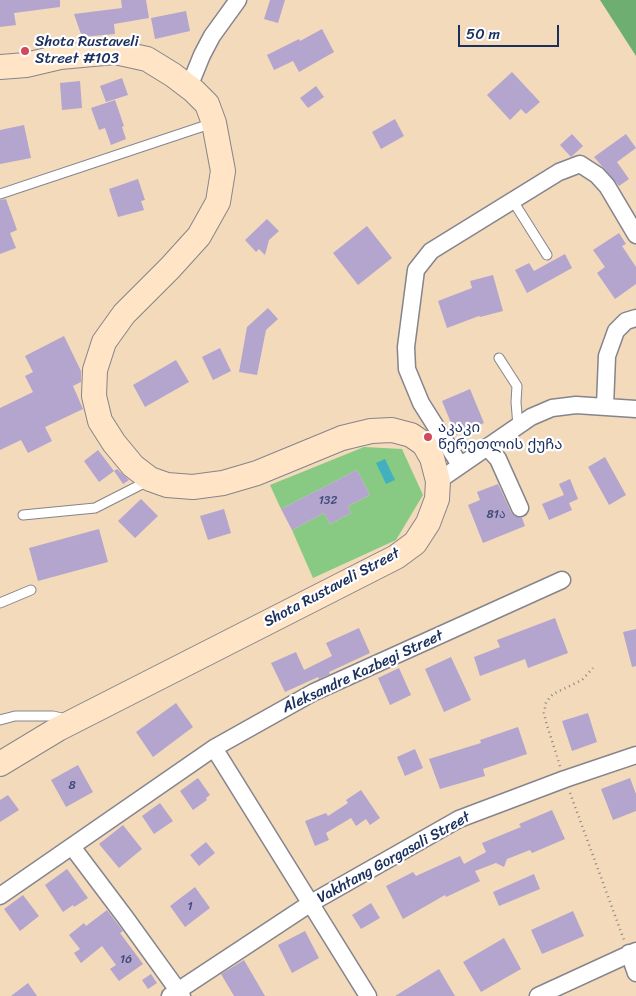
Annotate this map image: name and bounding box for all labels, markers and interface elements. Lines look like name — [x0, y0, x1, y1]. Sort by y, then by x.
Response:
scale bar — [461, 15, 562, 47]
text: 50 m — [466, 21, 500, 47]
place label: Shota Rustaveli Street #103 — [35, 33, 139, 68]
marker: Shota Rustaveli Street #103 — [19, 45, 31, 57]
place label: აკაკი წერეთლის ქუჩა — [438, 419, 562, 454]
marker: აკაკი წერეთლის ქუჩა — [422, 431, 434, 443]
house number: 132 — [319, 494, 337, 508]
house number: 81ა — [487, 508, 505, 522]
street label: Shota Rustaveli Street — [261, 545, 403, 631]
street label: Aleksandre Kazbegi Street — [280, 627, 446, 717]
house number: 8 — [68, 779, 76, 793]
street label: Vakhtang Gorgasali Street — [314, 808, 474, 908]
house number: 1 — [187, 900, 193, 914]
house number: 16 — [120, 953, 132, 967]

